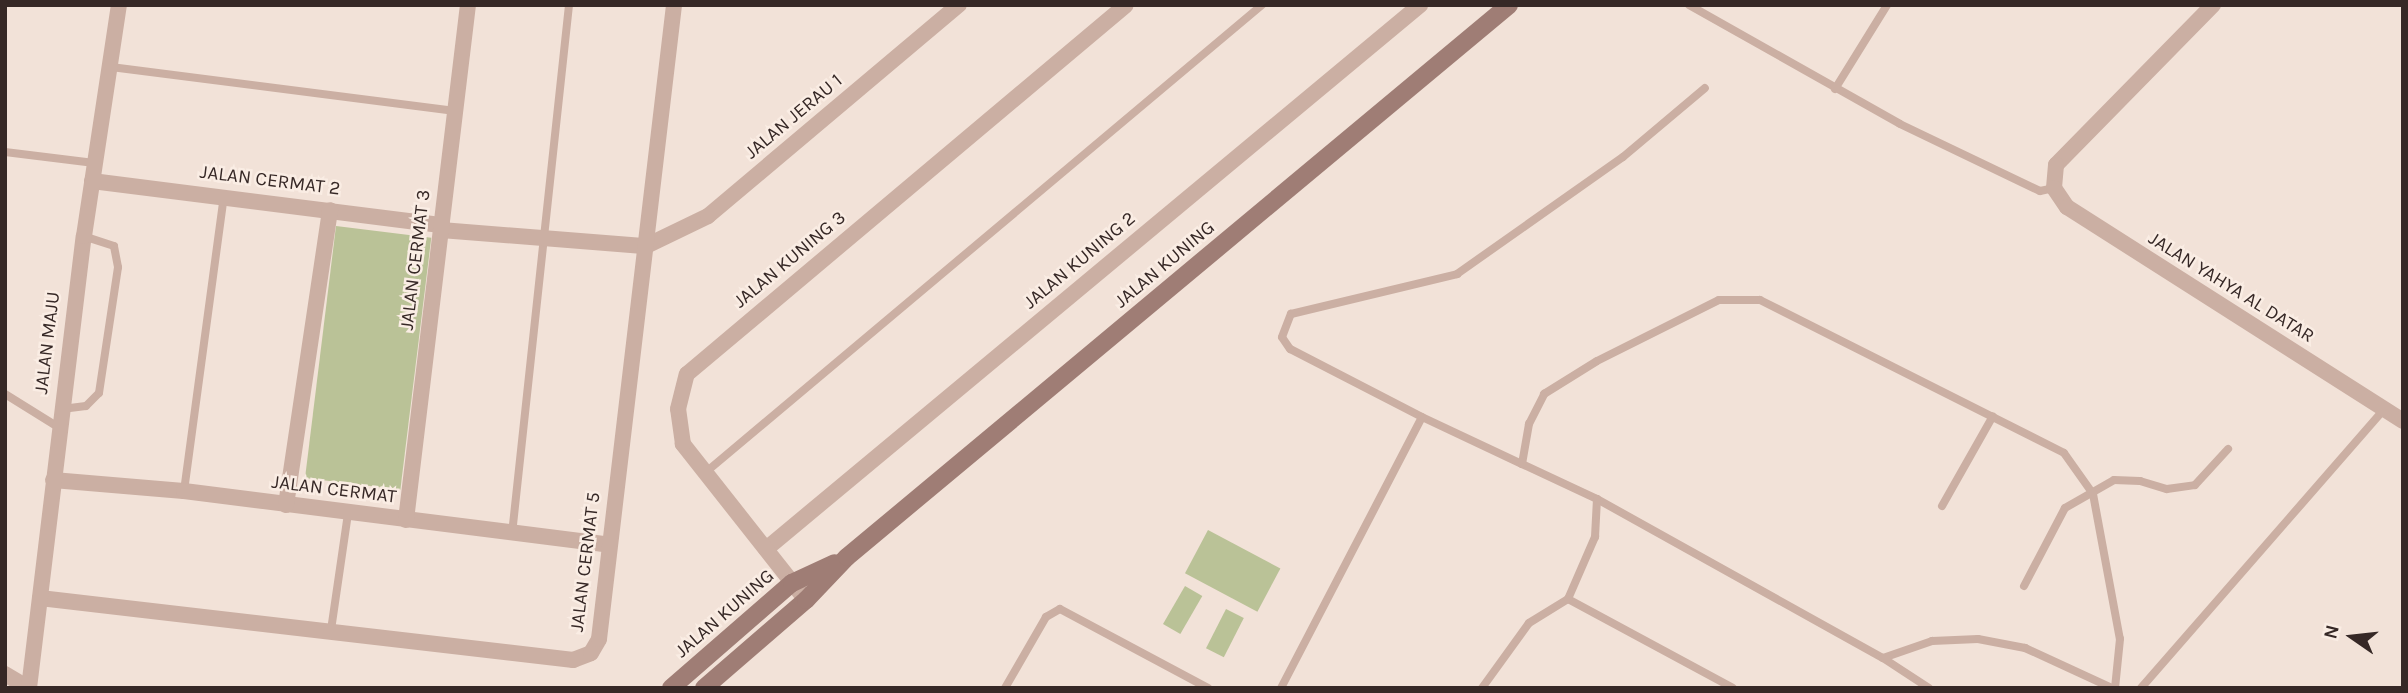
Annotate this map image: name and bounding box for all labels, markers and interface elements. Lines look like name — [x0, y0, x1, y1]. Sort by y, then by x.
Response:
street label: JALAN JERAU 1 — [741, 70, 847, 164]
street label: JALAN CERMAT 2 — [199, 161, 341, 201]
street label: JALAN CERMAT 3 — [396, 188, 436, 332]
street label: JALAN KUNING 3 — [729, 207, 851, 313]
street label: JALAN KUNING 2 — [1019, 208, 1141, 314]
street label: JALAN KUNING — [1110, 217, 1220, 313]
street label: JALAN YAHYA AL DATAR — [2144, 228, 2318, 348]
street label: JALAN MAJU — [30, 291, 66, 395]
street label: JALAN CERMAT — [270, 471, 398, 509]
street label: JALAN CERMAT 5 — [566, 491, 606, 633]
street label: JALAN KUNING — [671, 565, 779, 663]
north arrow — [2317, 602, 2387, 672]
text: N — [2319, 623, 2344, 641]

